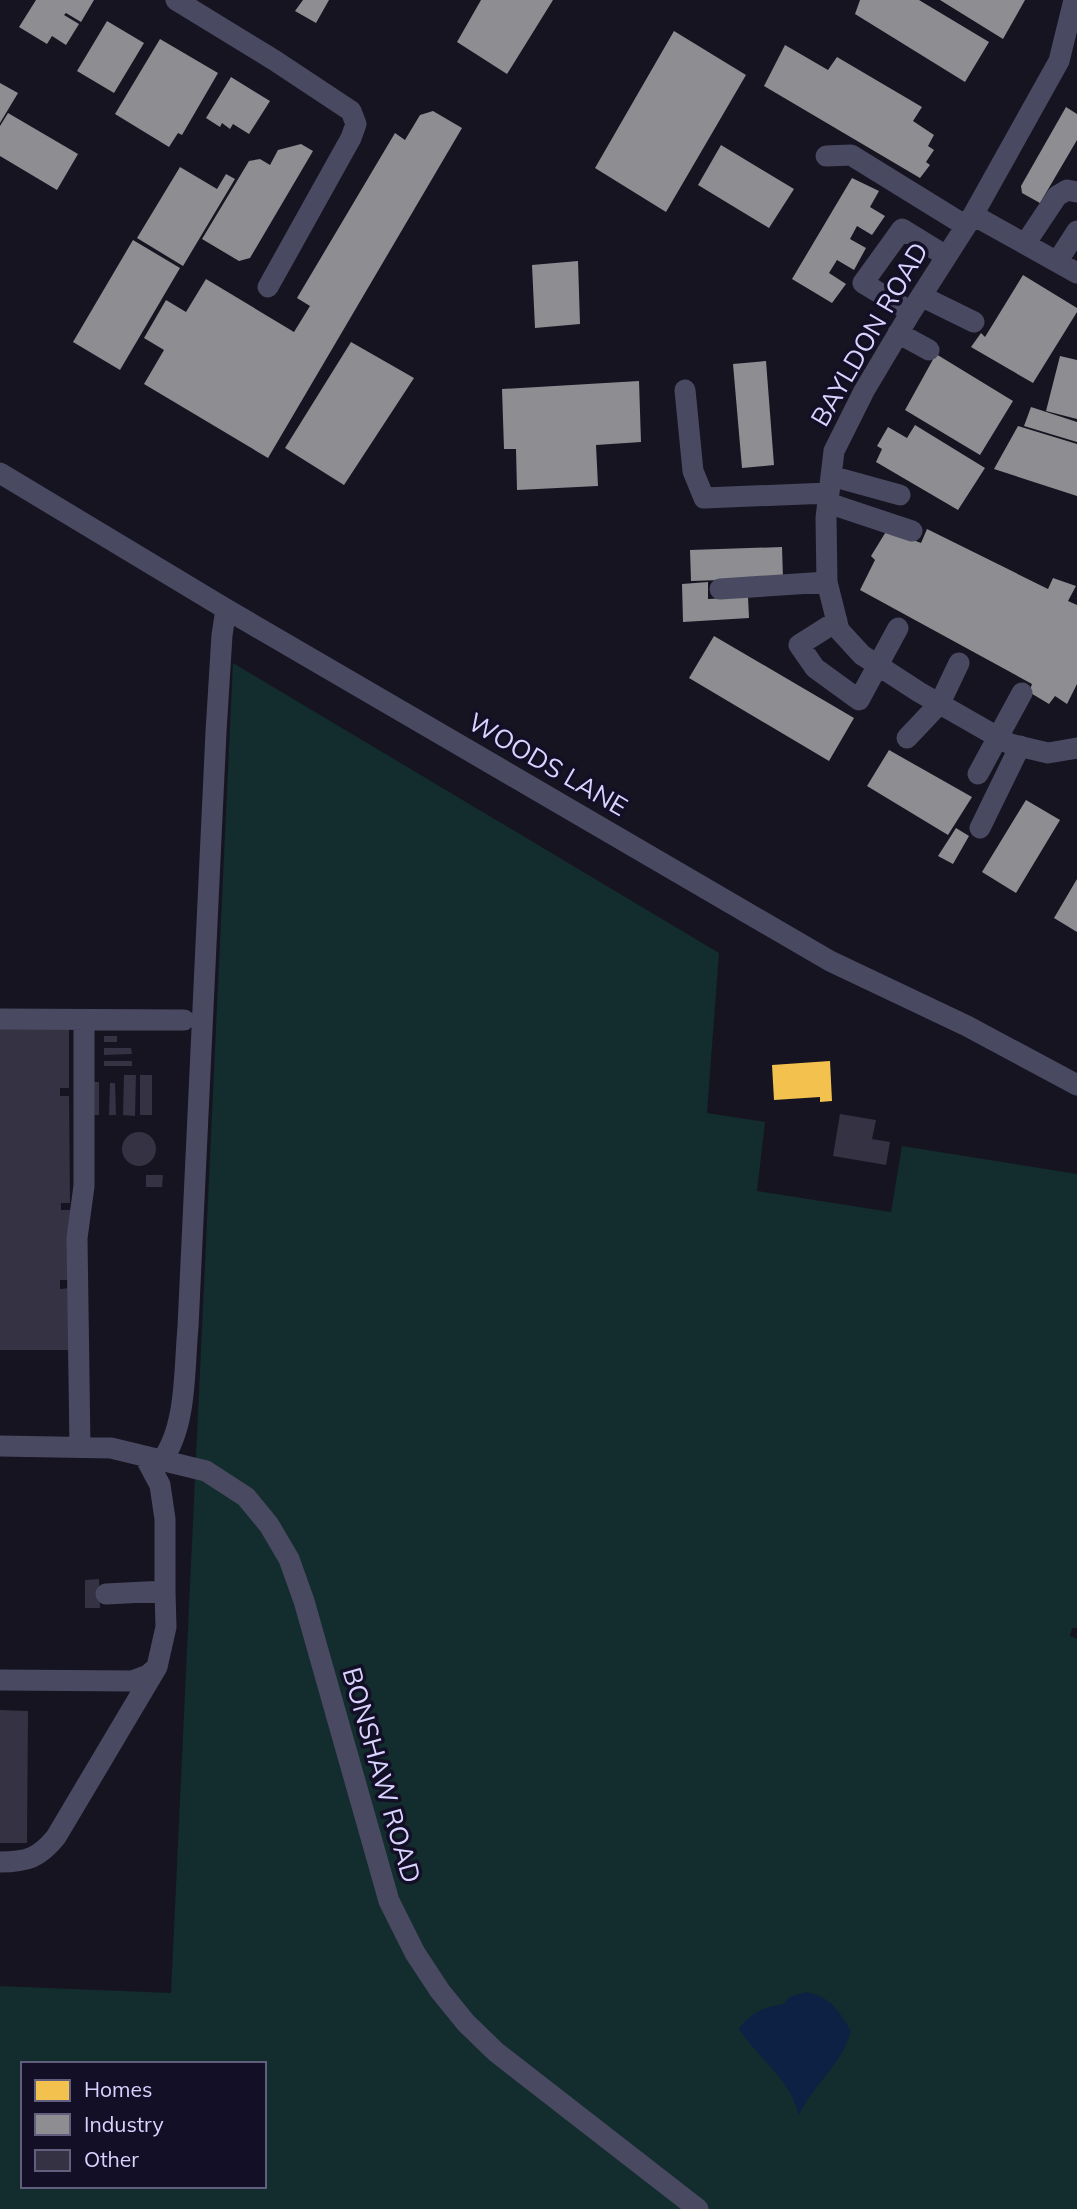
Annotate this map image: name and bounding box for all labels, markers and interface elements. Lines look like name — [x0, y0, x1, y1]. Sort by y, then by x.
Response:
street label: BAYLDON ROAD — [803, 236, 935, 432]
street label: WOODS LANE — [462, 705, 634, 823]
street label: BONSHAW ROAD — [335, 1663, 429, 1887]
legend — [21, 2062, 266, 2188]
text: Homes — [84, 2076, 152, 2102]
text: Industry — [84, 2111, 164, 2137]
text: Other — [84, 2146, 139, 2172]

